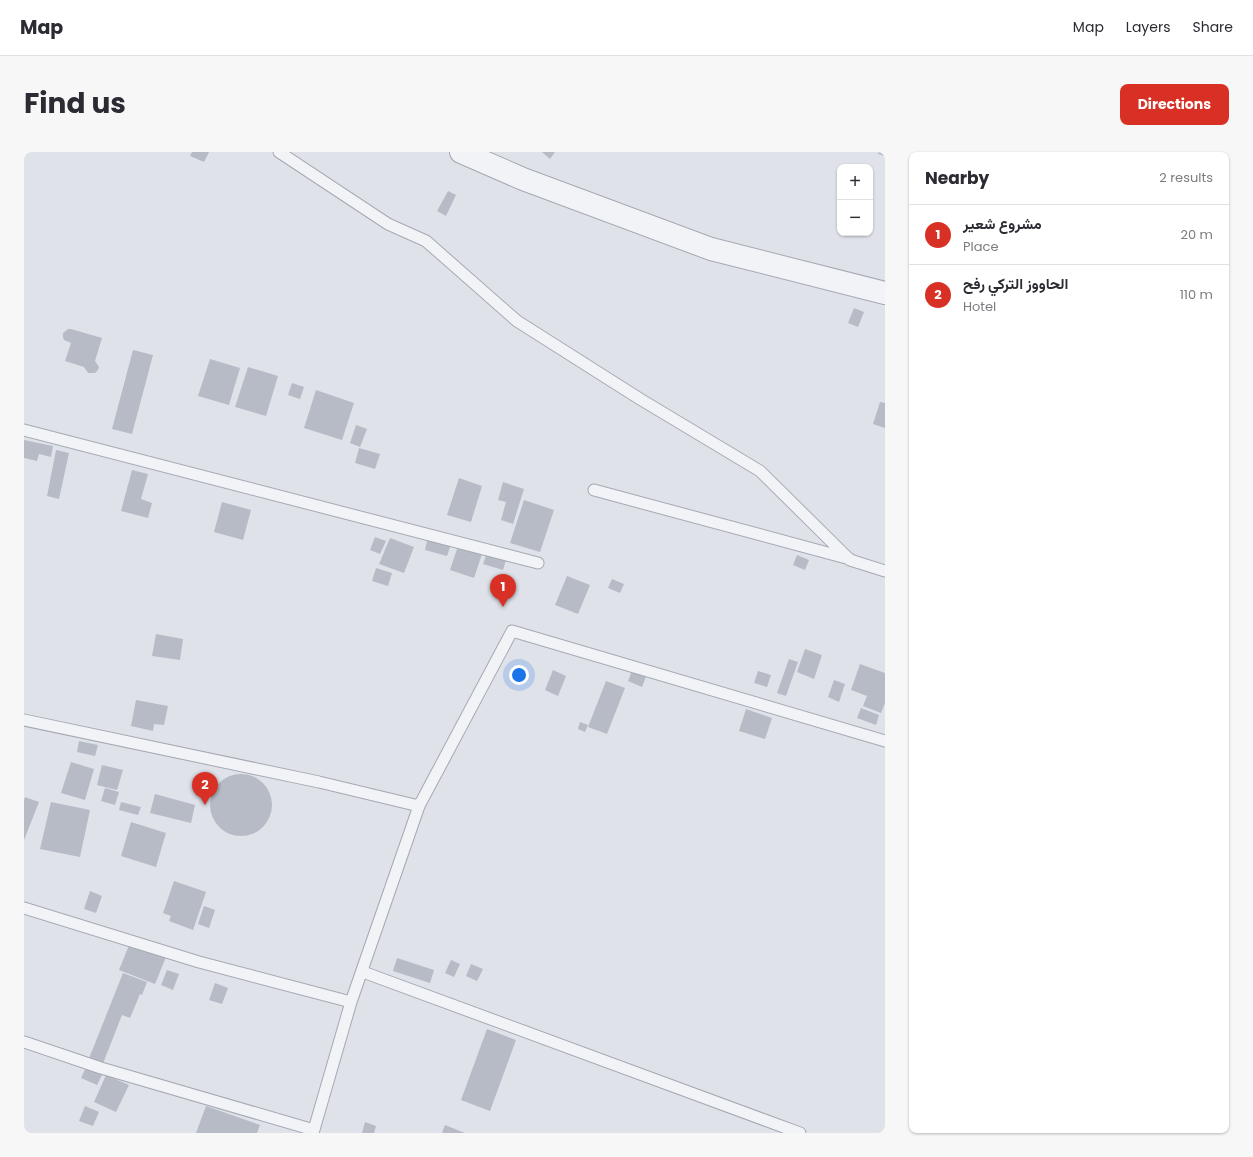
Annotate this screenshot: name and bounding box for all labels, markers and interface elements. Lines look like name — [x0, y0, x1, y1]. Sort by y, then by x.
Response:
text: Map — [20, 14, 63, 41]
text: Map — [1073, 17, 1104, 37]
text: Layers — [1126, 17, 1170, 37]
text: Share — [1192, 17, 1233, 37]
text: Find us — [24, 84, 126, 123]
button: Directions — [1120, 84, 1229, 125]
map controls — [837, 164, 873, 236]
button: + — [837, 164, 873, 200]
text: Nearby — [925, 166, 989, 190]
text: 2 results — [1159, 168, 1213, 187]
button: − — [837, 200, 873, 236]
text: مشروع شعير — [963, 213, 1042, 234]
text: 1 — [936, 225, 940, 244]
text: 20 m — [1180, 225, 1213, 244]
text: Place — [963, 237, 998, 256]
text: الحاووز التركي رفح — [963, 273, 1068, 294]
text: 2 — [934, 285, 942, 304]
text: 110 m — [1180, 285, 1213, 304]
text: Hotel — [963, 297, 996, 316]
pin: 1 — [490, 574, 516, 607]
your location — [509, 665, 529, 685]
pin: 2 — [192, 772, 218, 805]

